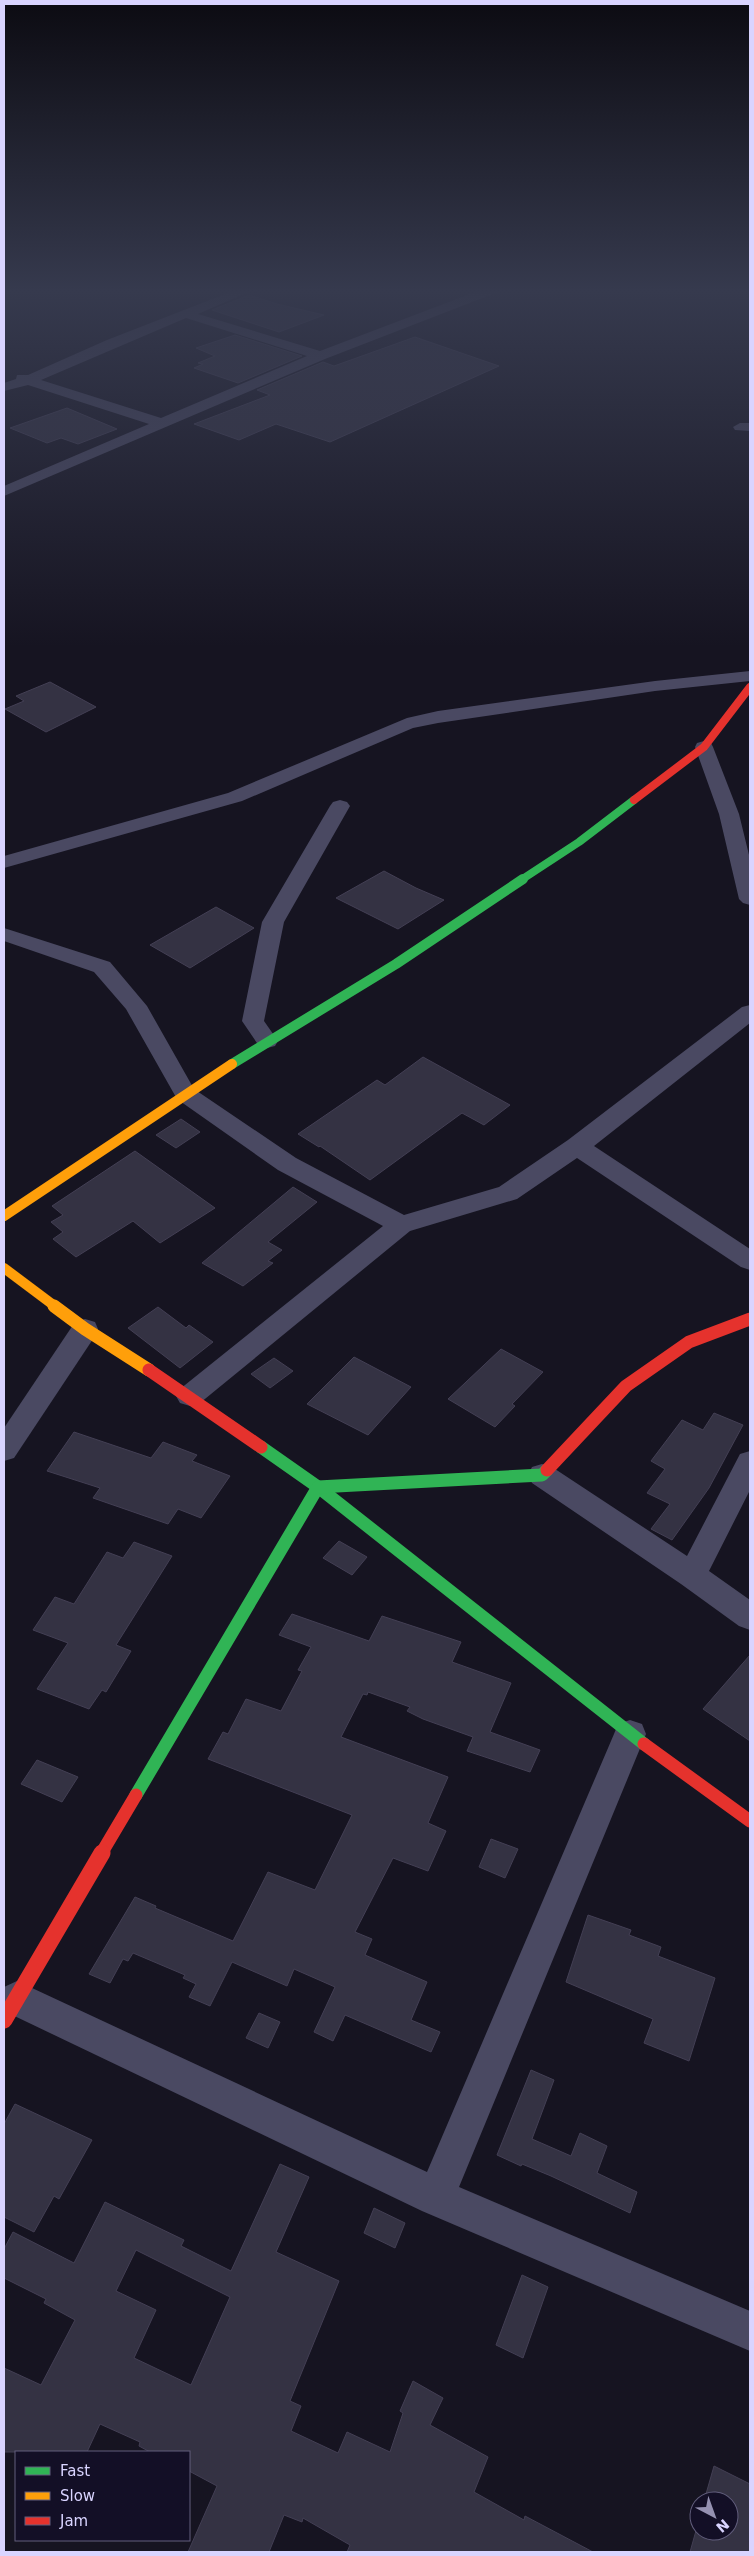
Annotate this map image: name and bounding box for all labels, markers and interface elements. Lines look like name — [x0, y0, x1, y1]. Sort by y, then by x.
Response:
legend — [15, 2451, 190, 2541]
text: Fast — [60, 2462, 90, 2480]
text: Slow — [60, 2487, 95, 2505]
north arrow — [689, 2491, 739, 2541]
text: Jam — [59, 2512, 88, 2530]
text: N — [713, 2516, 732, 2536]

